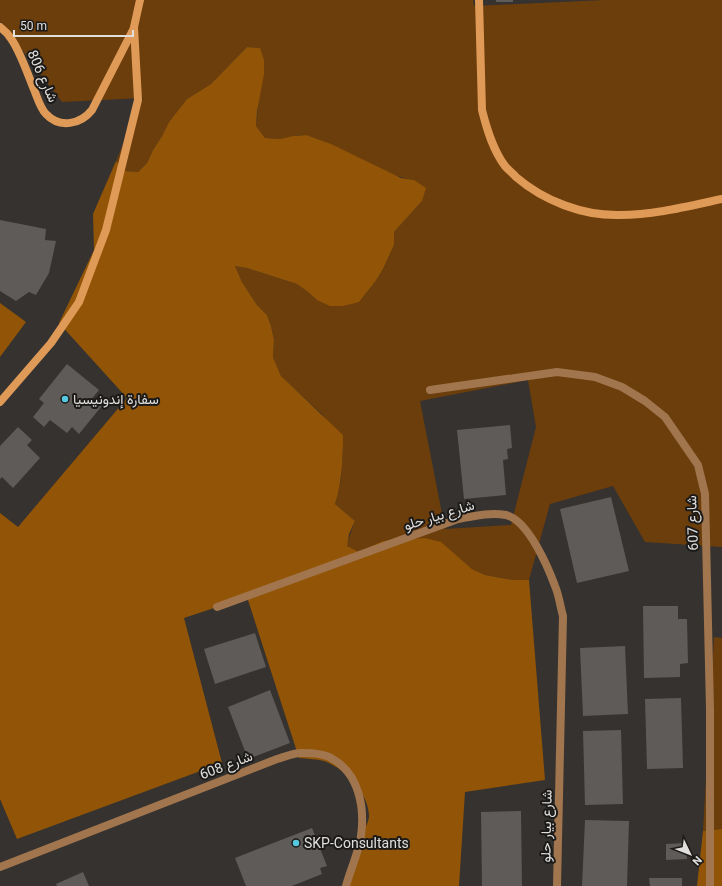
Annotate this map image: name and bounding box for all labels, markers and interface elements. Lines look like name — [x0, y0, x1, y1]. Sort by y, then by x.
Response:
scale bar — [14, 12, 133, 38]
text: 50 m — [20, 19, 47, 33]
street label: شارع 806 — [22, 48, 62, 106]
place label: سفارة إندونيسيا — [73, 391, 159, 409]
marker: سفارة إندونيسيا — [60, 394, 70, 404]
street label: شارع 607 — [683, 495, 704, 551]
street label: شارع بيار حلو — [402, 497, 477, 536]
street label: شارع 608 — [197, 748, 256, 785]
street label: شارع بيار حلو — [537, 789, 558, 863]
north arrow — [670, 834, 710, 874]
place label: SKP-Consultants — [304, 835, 409, 851]
marker: SKP-Consultants — [291, 838, 301, 848]
text: N — [689, 853, 704, 868]

